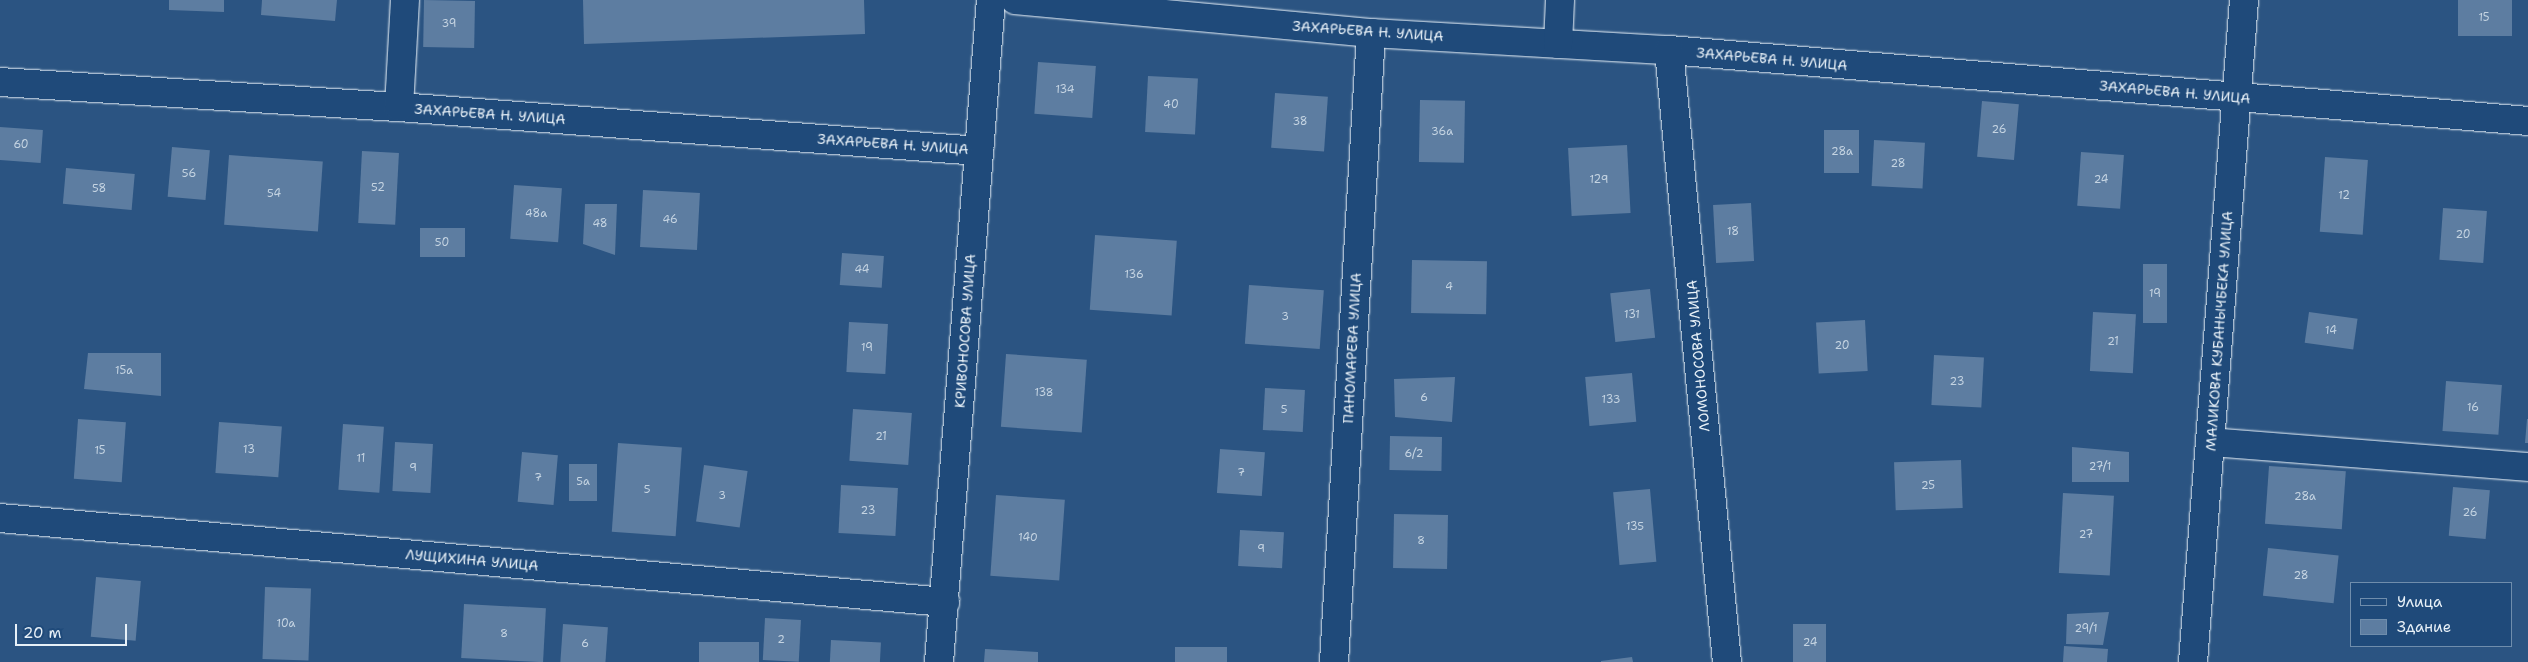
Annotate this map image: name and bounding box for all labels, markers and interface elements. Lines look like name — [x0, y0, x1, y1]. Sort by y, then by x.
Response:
house number: 15 — [2478, 11, 2490, 25]
house number: 39 — [442, 17, 456, 31]
street label: ЗАХАРЬЕВА Н. УЛИЦА — [1292, 17, 1444, 45]
street label: ЗАХАРЬЕВА Н. УЛИЦА — [1696, 44, 1848, 74]
street label: ЗАХАРЬЕВА Н. УЛИЦА — [2099, 77, 2251, 107]
house number: 134 — [1055, 83, 1075, 97]
house number: 40 — [1163, 98, 1179, 112]
street label: ЗАХАРЬЕВА Н. УЛИЦА — [414, 100, 566, 128]
house number: 38 — [1292, 115, 1308, 129]
house number: 26 — [1992, 123, 2006, 137]
house number: 36а — [1431, 125, 1453, 139]
street label: ЗАХАРЬЕВА Н. УЛИЦА — [817, 130, 969, 158]
house number: 60 — [13, 138, 29, 152]
house number: 28а — [1831, 145, 1853, 159]
house number: 28 — [1890, 157, 1906, 171]
house number: 56 — [182, 167, 196, 181]
house number: 129 — [1590, 173, 1608, 187]
house number: 24 — [2094, 173, 2108, 187]
house number: 52 — [371, 181, 385, 195]
house number: 58 — [92, 182, 106, 196]
house number: 54 — [267, 187, 281, 201]
house number: 12 — [2338, 189, 2350, 203]
house number: 48а — [525, 207, 547, 221]
street label: МАЛИКОВА КУБАНЫЧБЕКА УЛИЦА — [2202, 210, 2236, 452]
house number: 46 — [662, 213, 678, 227]
house number: 48 — [592, 217, 608, 231]
house number: 18 — [1727, 225, 1739, 239]
house number: 20 — [2455, 228, 2471, 242]
house number: 50 — [435, 236, 449, 250]
street label: КРИВОНОСОВА УЛИЦА — [951, 253, 979, 409]
house number: 44 — [854, 263, 870, 277]
house number: 136 — [1124, 268, 1144, 282]
street label: ПАНОМАРЕВА УЛИЦА — [1340, 272, 1364, 424]
street label: ЛОМОНОСОВА УЛИЦА — [1683, 279, 1713, 433]
house number: 4 — [1445, 280, 1453, 294]
house number: 19 — [2149, 287, 2161, 301]
house number: 131 — [1624, 308, 1640, 322]
house number: 3 — [1281, 310, 1289, 324]
house number: 14 — [2325, 324, 2337, 338]
house number: 21 — [2107, 335, 2119, 349]
house number: 20 — [1834, 339, 1850, 353]
house number: 19 — [861, 341, 873, 355]
house number: 15а — [115, 364, 133, 378]
house number: 23 — [1950, 375, 1964, 389]
house number: 138 — [1034, 386, 1054, 400]
house number: 6 — [1420, 391, 1428, 405]
house number: 133 — [1602, 393, 1620, 407]
house number: 16 — [2467, 401, 2479, 415]
house number: 5 — [1281, 403, 1287, 417]
house number: 21 — [875, 430, 887, 444]
house number: 13 — [243, 443, 255, 457]
house number: 15 — [94, 444, 106, 458]
house number: 6/2 — [1405, 447, 1423, 461]
house number: 11 — [357, 452, 365, 466]
house number: 27/1 — [2089, 460, 2111, 474]
house number: 9 — [409, 461, 417, 475]
house number: 7 — [1237, 466, 1245, 480]
house number: 7 — [534, 471, 542, 485]
house number: 5а — [576, 475, 590, 489]
house number: 25 — [1921, 479, 1935, 493]
house number: 5 — [644, 483, 650, 497]
house number: 3 — [718, 489, 726, 503]
house number: 28а — [2294, 490, 2316, 504]
house number: 23 — [861, 504, 875, 518]
house number: 26 — [2463, 506, 2477, 520]
house number: 135 — [1626, 520, 1644, 534]
house number: 27 — [2079, 528, 2093, 542]
house number: 140 — [1018, 531, 1038, 545]
house number: 8 — [1417, 534, 1425, 548]
house number: 9 — [1257, 542, 1265, 556]
street label: ЛУЩИХИНА УЛИЦА — [405, 546, 539, 574]
house number: 28 — [2293, 569, 2309, 583]
legend — [2350, 582, 2513, 647]
text: Улица — [2397, 592, 2442, 612]
scale bar — [18, 614, 130, 646]
house number: 10а — [277, 617, 295, 631]
text: Здание — [2397, 617, 2451, 637]
house number: 29/1 — [2074, 622, 2098, 636]
text: 20 m — [23, 623, 62, 643]
house number: 8 — [500, 627, 508, 641]
house number: 2 — [777, 633, 785, 647]
house number: 24 — [1803, 636, 1817, 650]
house number: 6 — [581, 637, 589, 651]

